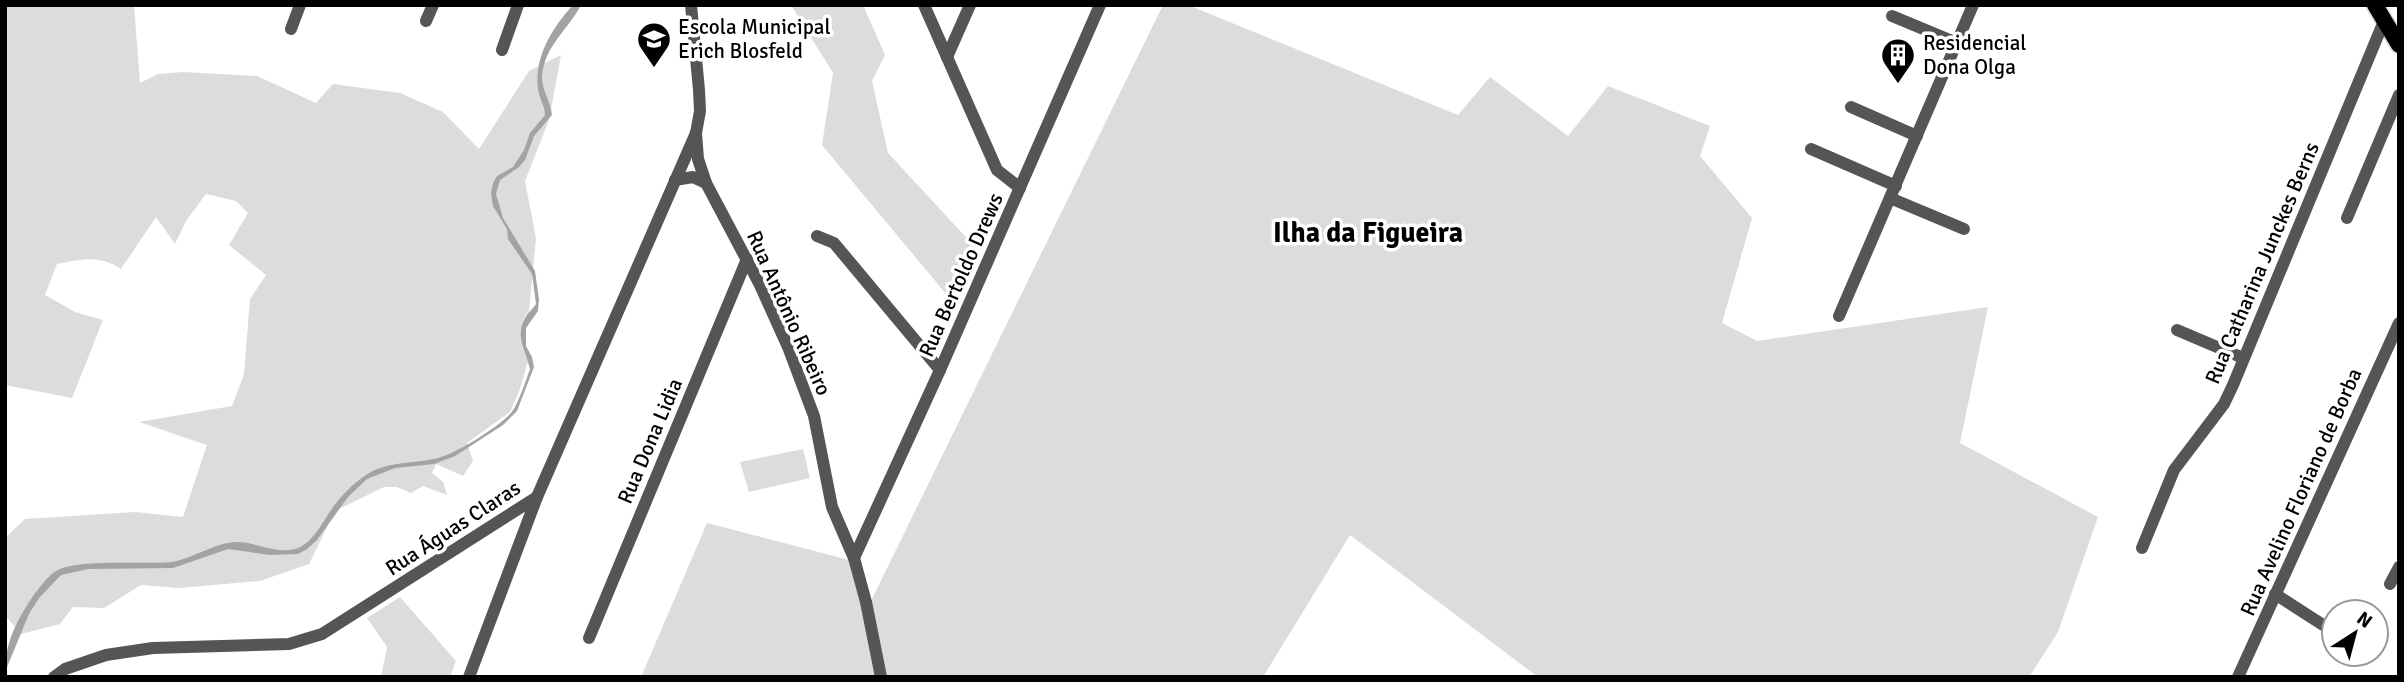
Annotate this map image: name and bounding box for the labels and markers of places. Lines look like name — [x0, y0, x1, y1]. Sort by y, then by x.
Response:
place label: Escola Municipal Erich Blosfeld — [678, 14, 831, 64]
school or university icon: Escola Municipal Erich Blosfeld — [635, 20, 673, 69]
place label: Residencial Dona Olga — [1923, 30, 2026, 80]
building icon: Residencial Dona Olga — [1879, 36, 1917, 85]

